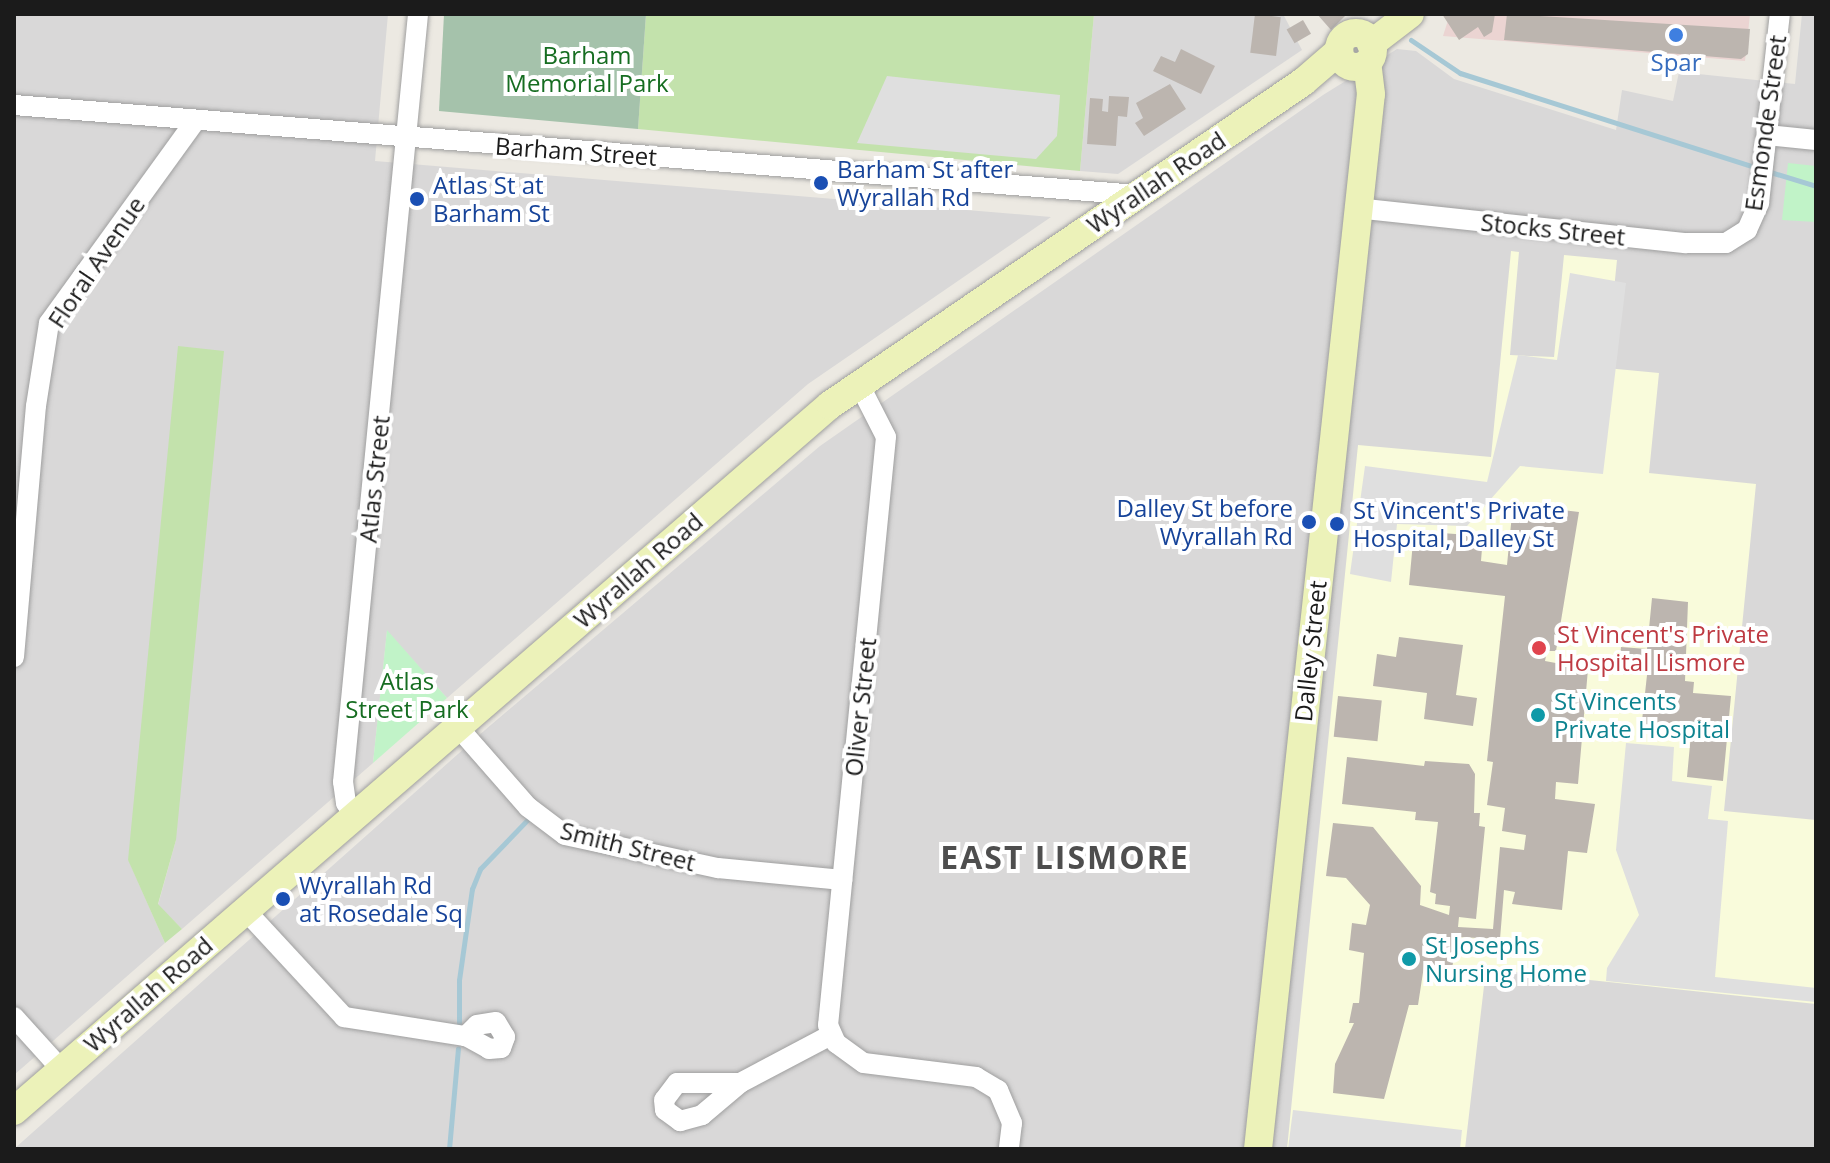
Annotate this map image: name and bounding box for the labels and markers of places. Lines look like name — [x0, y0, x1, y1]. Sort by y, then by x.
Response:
marker: Spar — [1667, 26, 1685, 44]
place label: Spar — [1651, 48, 1701, 76]
place label: Barham St after Wyrallah Rd — [837, 155, 1013, 211]
place label: Atlas St at Barham St — [433, 171, 550, 227]
marker: Barham St after Wyrallah Rd — [812, 174, 830, 192]
marker: Atlas St at Barham St — [408, 190, 426, 208]
place label: Dalley St before Wyrallah Rd — [1116, 494, 1293, 550]
place label: St Vincent's Private Hospital, Dalley St — [1353, 496, 1565, 552]
marker: Dalley St before Wyrallah Rd — [1300, 513, 1318, 531]
marker: St Vincent's Private Hospital, Dalley St — [1328, 515, 1346, 533]
place label: St Vincent's Private Hospital Lismore — [1557, 620, 1769, 676]
marker: St Vincent's Private Hospital Lismore — [1528, 637, 1550, 659]
place label: St Vincents Private Hospital — [1554, 687, 1730, 743]
marker: St Vincents Private Hospital — [1529, 706, 1547, 724]
place label: Wyrallah Rd at Rosedale Sq — [299, 871, 463, 927]
marker: Wyrallah Rd at Rosedale Sq — [274, 890, 292, 908]
place label: St Josephs Nursing Home — [1425, 931, 1587, 987]
marker: St Josephs Nursing Home — [1400, 950, 1418, 968]

